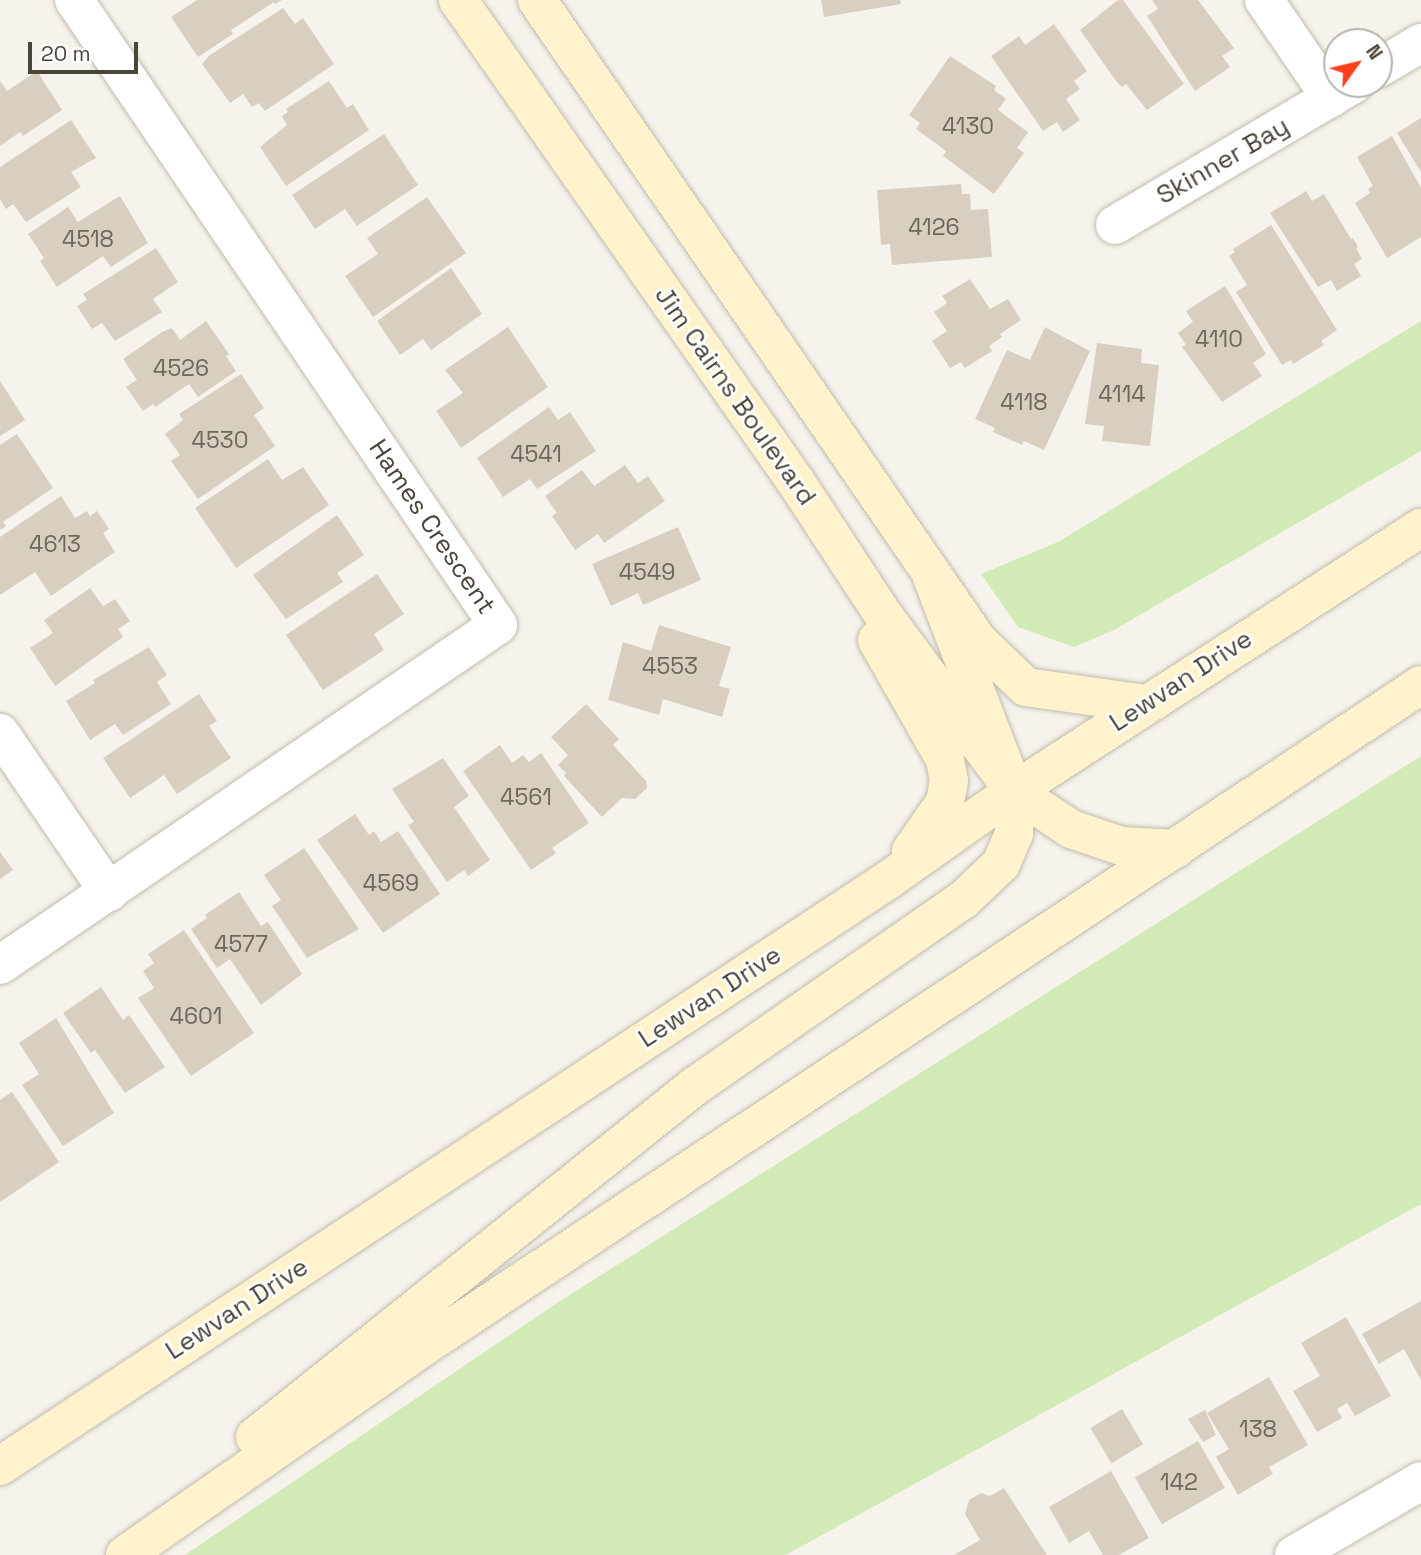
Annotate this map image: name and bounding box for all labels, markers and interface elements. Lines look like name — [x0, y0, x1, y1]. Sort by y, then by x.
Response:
scale bar — [32, 28, 142, 72]
north arrow — [1323, 28, 1393, 98]
text: 20 m — [41, 40, 91, 67]
text: N — [1360, 40, 1388, 64]
street label: Skinner Bay — [1151, 111, 1295, 211]
house number: 4130 — [942, 112, 994, 140]
house number: 4126 — [908, 213, 960, 241]
house number: 4518 — [62, 225, 114, 253]
street label: Jim Cairns Boulevard — [648, 281, 822, 511]
house number: 4110 — [1195, 325, 1243, 353]
house number: 4526 — [153, 354, 209, 382]
house number: 4114 — [1098, 380, 1146, 408]
house number: 4118 — [1000, 388, 1048, 416]
house number: 4530 — [192, 426, 248, 454]
street label: Hames Crescent — [362, 434, 502, 620]
house number: 4541 — [510, 440, 562, 468]
house number: 4613 — [29, 530, 81, 558]
house number: 4549 — [619, 558, 675, 586]
street label: Lewvan Drive — [1104, 623, 1258, 739]
house number: 4553 — [642, 652, 698, 680]
house number: 4561 — [500, 783, 552, 811]
house number: 4569 — [363, 869, 419, 897]
house number: 4577 — [214, 930, 268, 958]
street label: Lewvan Drive — [633, 939, 787, 1055]
house number: 4601 — [170, 1002, 222, 1030]
street label: Lewvan Drive — [160, 1251, 314, 1367]
house number: 138 — [1239, 1415, 1277, 1443]
house number: 142 — [1160, 1468, 1198, 1496]

